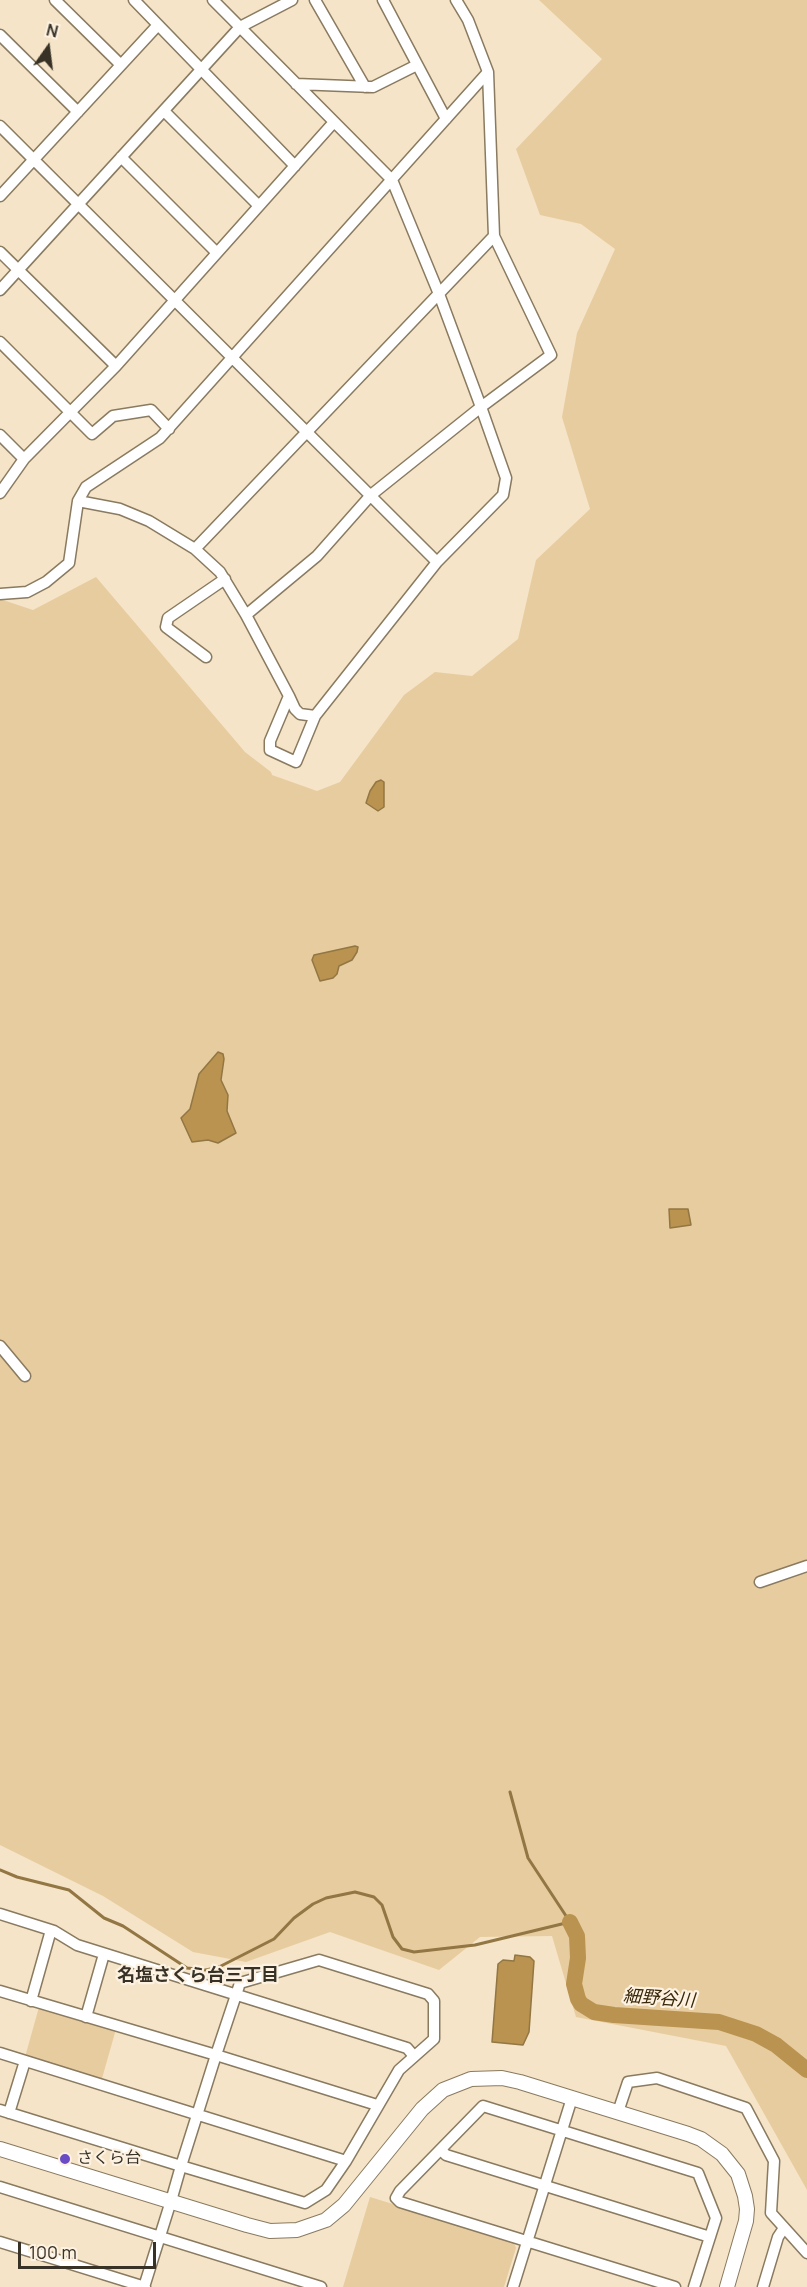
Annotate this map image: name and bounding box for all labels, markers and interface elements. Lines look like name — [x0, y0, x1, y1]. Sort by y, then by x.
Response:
north arrow — [18, 18, 78, 78]
text: N — [44, 18, 61, 43]
district label: 名塩さくら台三丁目 — [117, 1965, 279, 1987]
water label: 細野谷川 — [622, 1986, 696, 2012]
place label: さくら台 — [77, 2149, 141, 2169]
marker: さくら台 — [58, 2152, 72, 2166]
scale bar — [21, 2230, 159, 2268]
text: 100 m — [29, 2240, 77, 2264]

